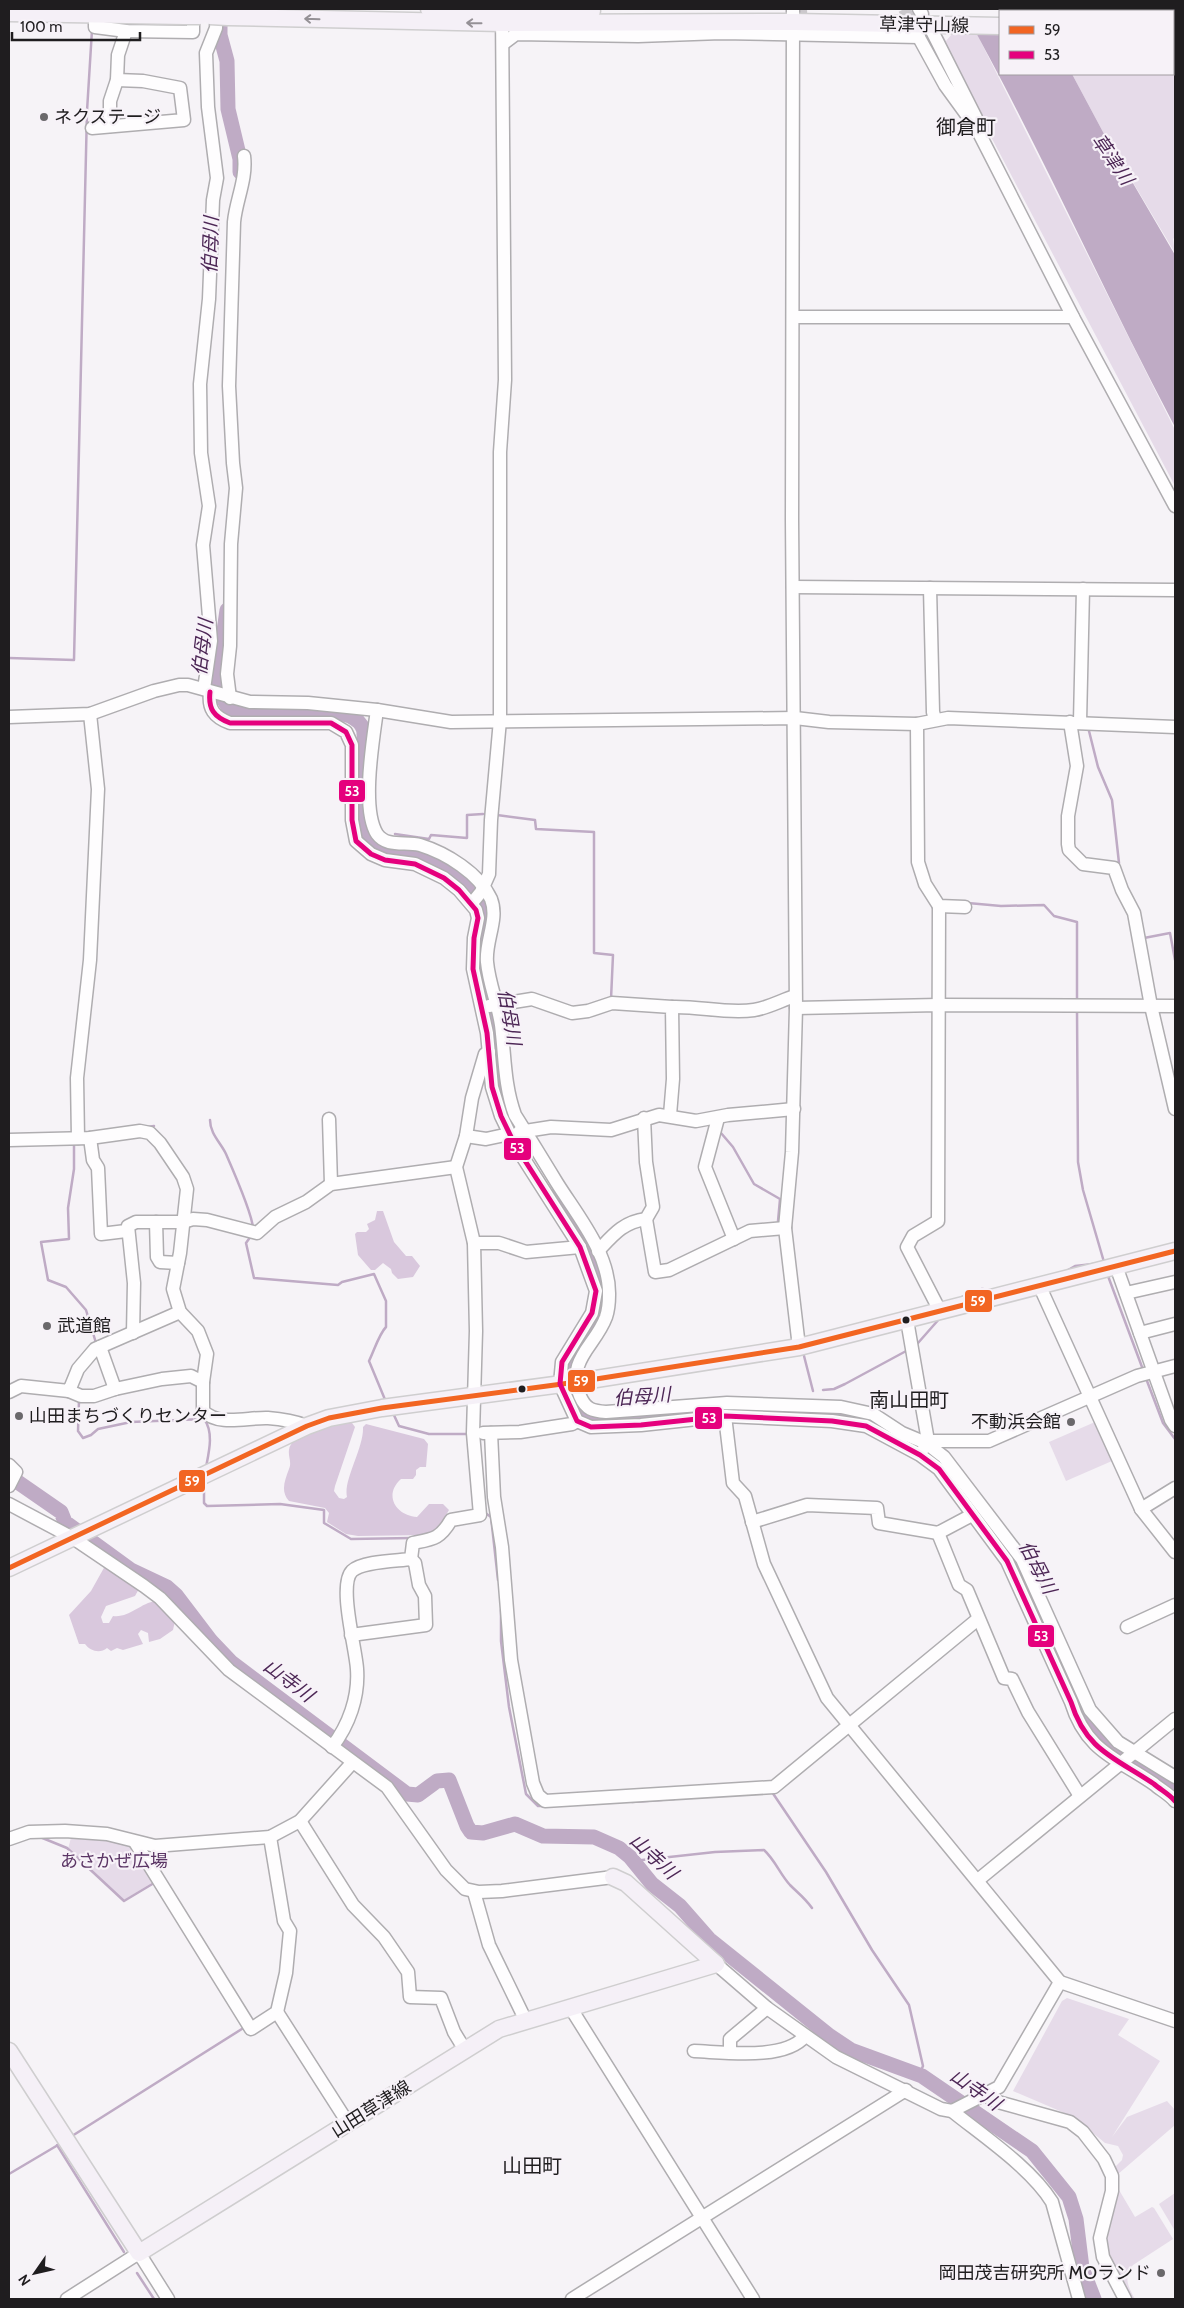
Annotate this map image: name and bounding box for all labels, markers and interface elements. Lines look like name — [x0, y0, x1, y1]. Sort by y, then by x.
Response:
scale bar — [12, 10, 140, 42]
legend — [999, 10, 1174, 75]
street label: 草津守山線 — [879, 13, 969, 37]
one-way arrow — [304, 15, 320, 24]
text: 100 m — [20, 18, 62, 36]
one-way arrow — [467, 18, 483, 28]
text: 59 — [1044, 21, 1061, 39]
text: 53 — [1044, 46, 1060, 64]
place label: ネクステージ — [54, 106, 161, 128]
marker: ネクステージ — [38, 111, 50, 123]
district label: 御倉町 — [936, 115, 996, 139]
water label: 草津川 — [1087, 129, 1140, 191]
water label: 伯母川 — [198, 214, 223, 274]
water label: 伯母川 — [188, 615, 218, 677]
line badge: 53 — [338, 779, 366, 803]
text: 53 — [344, 782, 360, 800]
water label: 伯母川 — [493, 987, 526, 1049]
line badge: 53 — [503, 1137, 532, 1161]
text: 53 — [509, 1139, 525, 1157]
line badge: 59 — [964, 1289, 993, 1313]
text: 59 — [970, 1292, 986, 1310]
place label: 武道館 — [57, 1315, 111, 1337]
unlabelled marker — [901, 1315, 911, 1325]
marker: 武道館 — [41, 1320, 53, 1332]
line badge: 59 — [567, 1369, 596, 1393]
text: 59 — [573, 1372, 589, 1390]
water label: 伯母川 — [613, 1383, 673, 1410]
unlabelled marker — [517, 1384, 527, 1394]
district label: 南山田町 — [869, 1388, 949, 1412]
place label: 山田まちづくりセンター — [29, 1405, 227, 1427]
line badge: 53 — [694, 1406, 723, 1430]
text: 53 — [701, 1409, 717, 1427]
marker: 山田まちづくりセンター — [13, 1410, 25, 1422]
place label: 不動浜会館 — [971, 1411, 1061, 1433]
marker: 不動浜会館 — [1065, 1416, 1077, 1428]
line badge: 59 — [178, 1469, 206, 1493]
text: 59 — [184, 1472, 200, 1490]
water label: 伯母川 — [1014, 1537, 1062, 1600]
line badge: 53 — [1027, 1624, 1055, 1648]
text: 53 — [1033, 1627, 1049, 1645]
water label: 山寺川 — [259, 1654, 320, 1708]
water label: 山寺川 — [625, 1829, 684, 1886]
park label: あさかぜ広場 — [60, 1850, 168, 1872]
water label: 山寺川 — [946, 2064, 1007, 2116]
street label: 山田草津線 — [327, 2076, 415, 2142]
district label: 山田町 — [502, 2154, 562, 2178]
north arrow — [10, 2248, 60, 2298]
place label: 岡田茂吉研究所 MOランド — [939, 2262, 1151, 2284]
marker: 岡田茂吉研究所 MOランド — [1155, 2267, 1167, 2279]
text: N — [14, 2271, 34, 2289]

